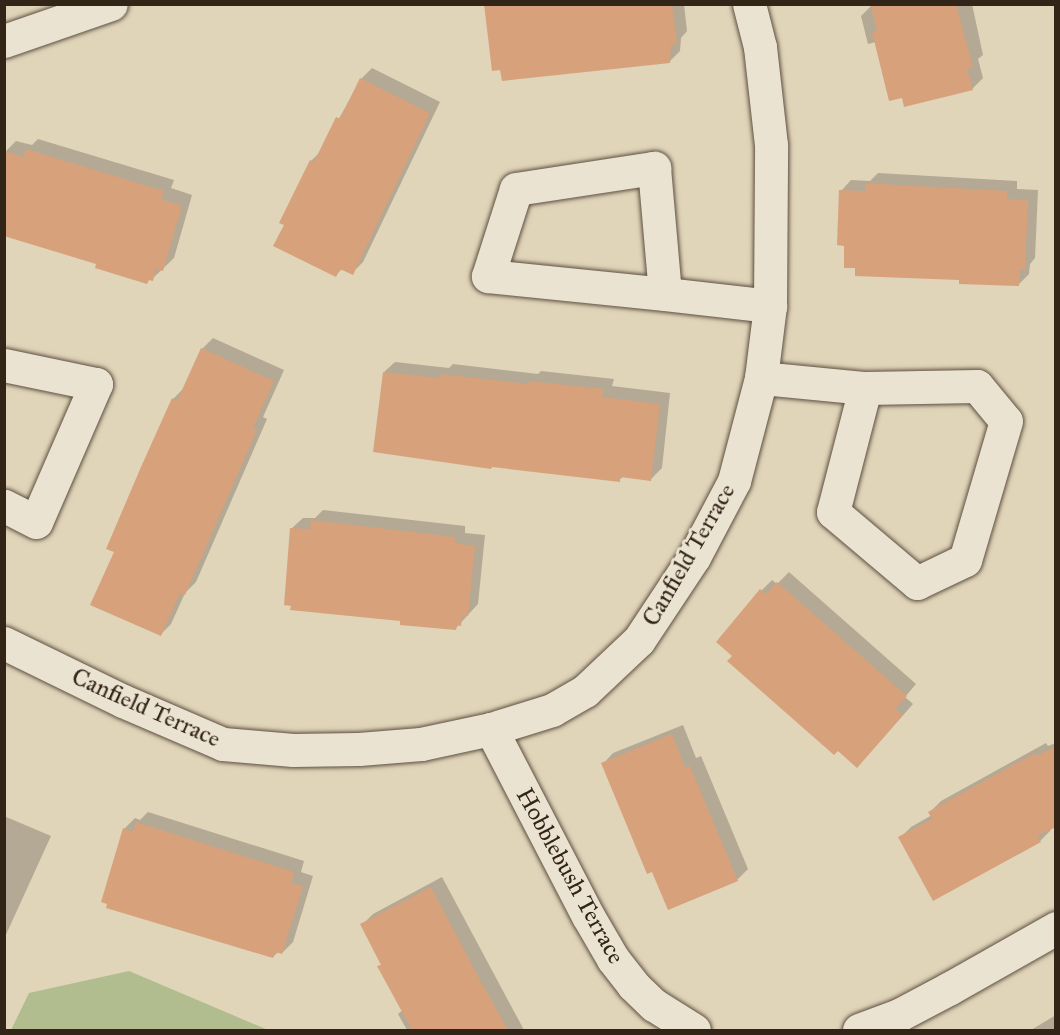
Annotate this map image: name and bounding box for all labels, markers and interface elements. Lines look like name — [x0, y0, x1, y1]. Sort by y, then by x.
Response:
street label: Canfield Terrace — [637, 479, 741, 631]
street label: Canfield Terrace — [67, 662, 225, 754]
street label: Hobblebush Terrace — [510, 783, 630, 969]

